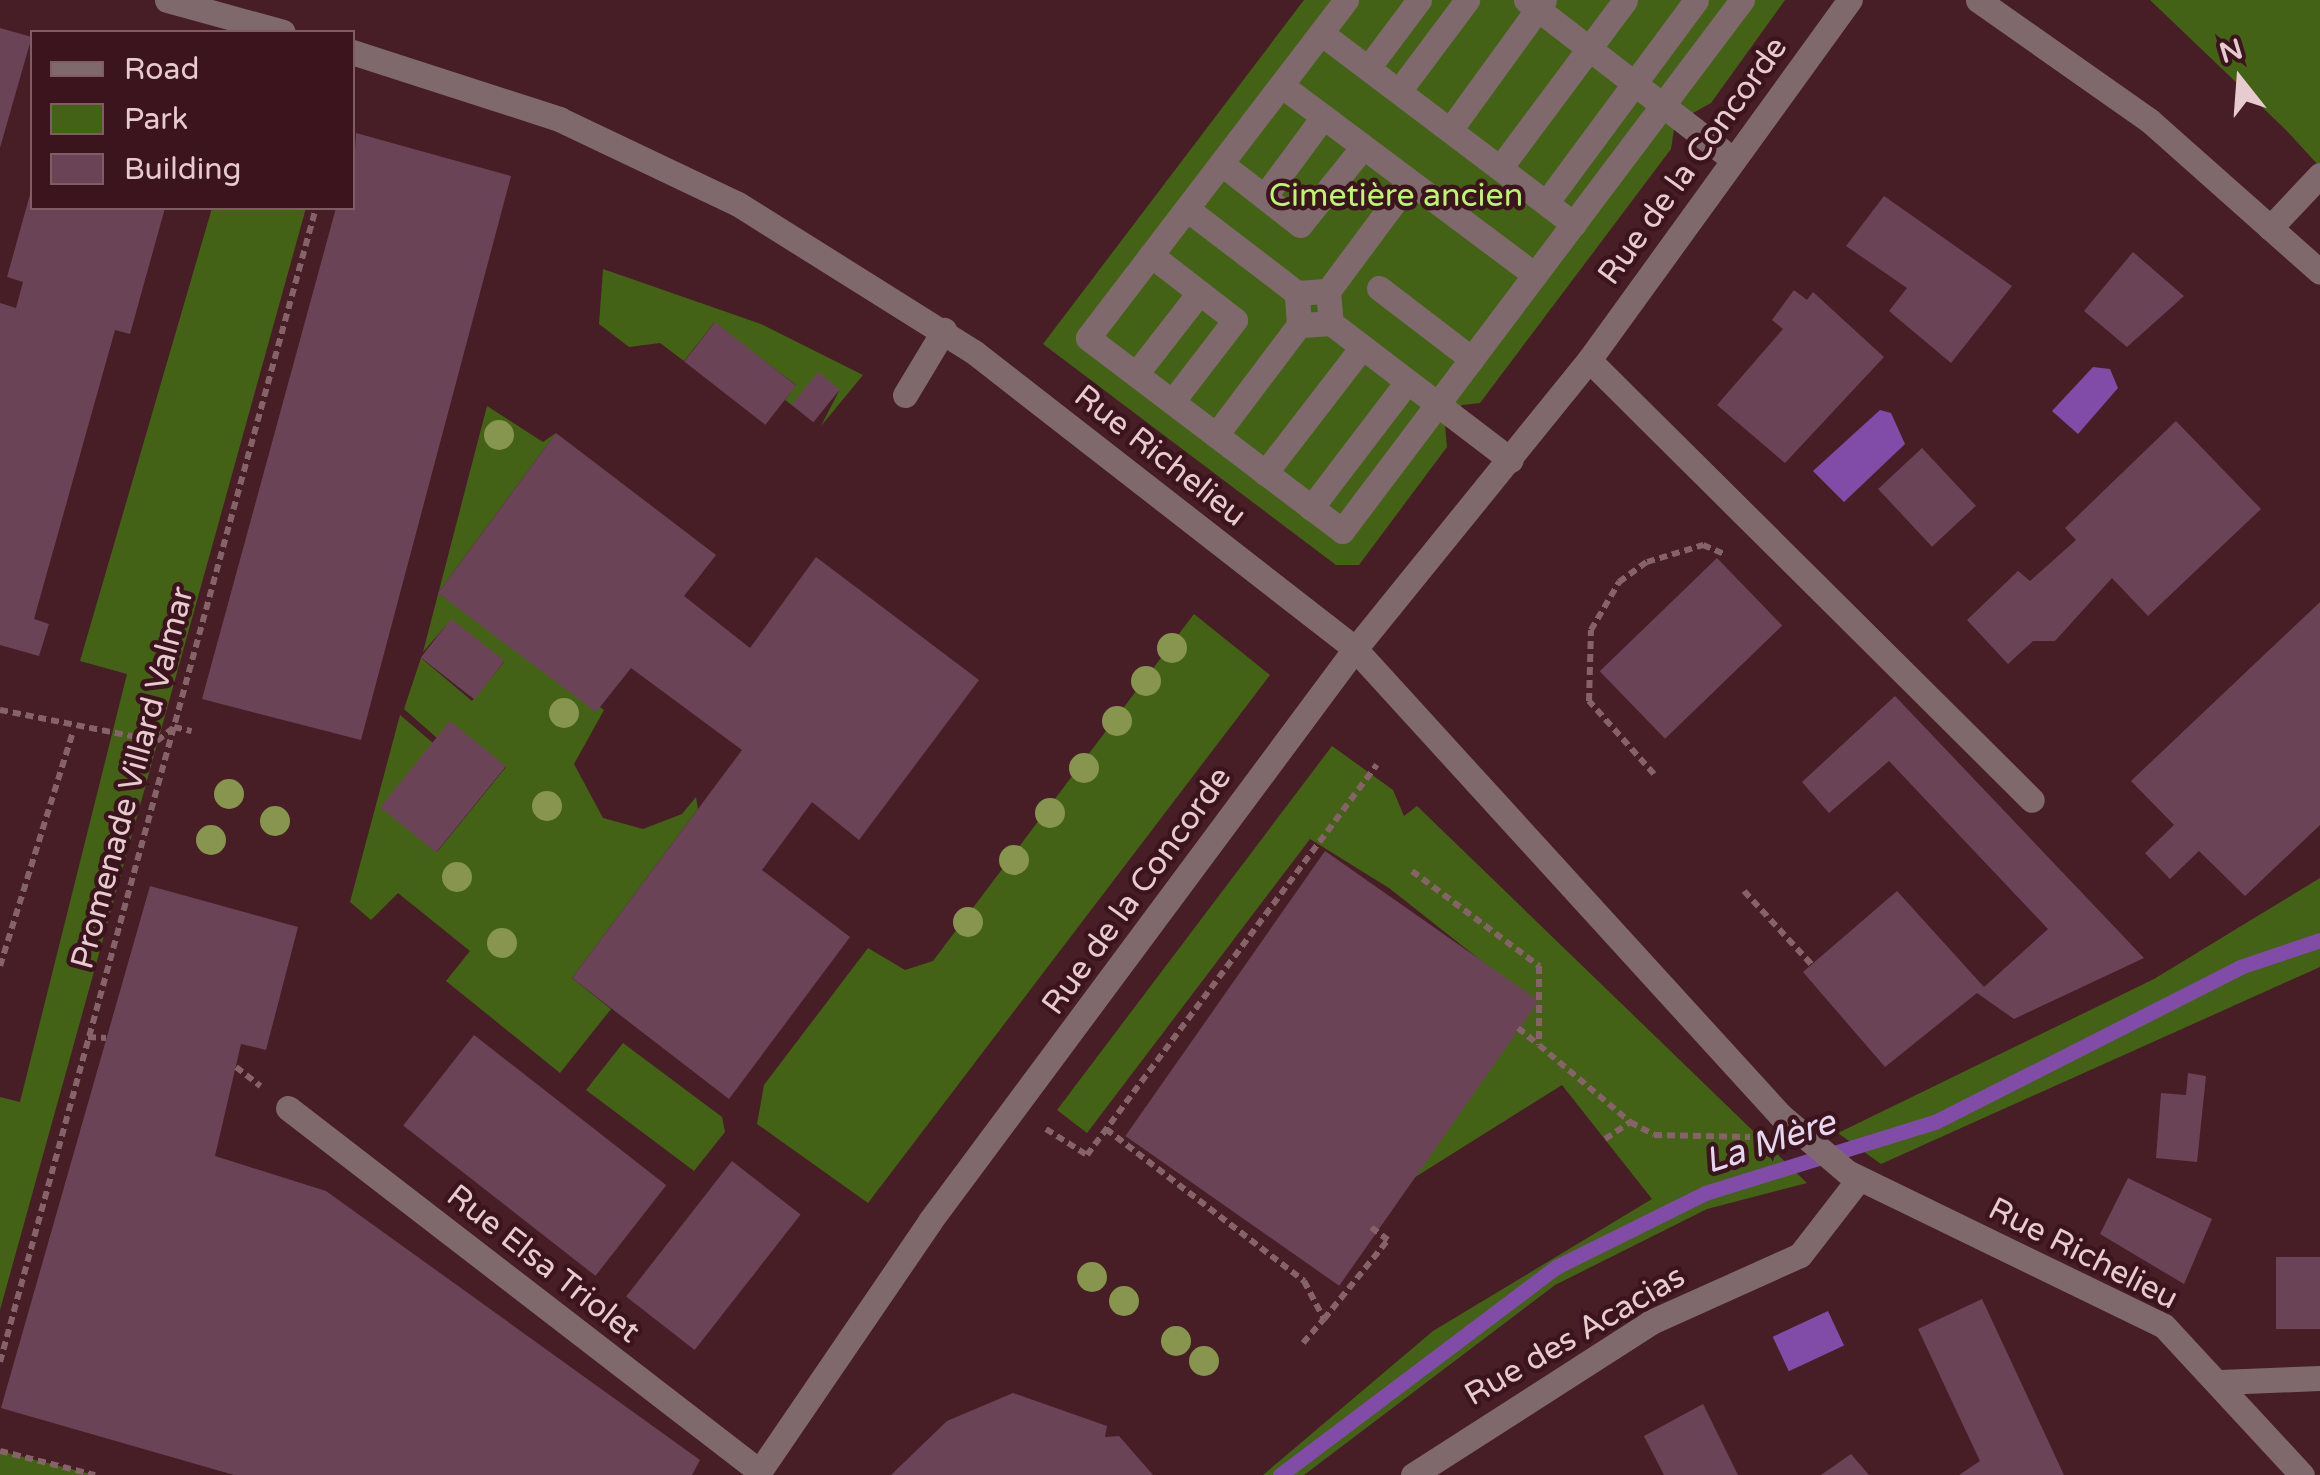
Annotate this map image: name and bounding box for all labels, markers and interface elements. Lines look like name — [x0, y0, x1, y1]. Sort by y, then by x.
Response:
legend — [30, 30, 355, 210]
street label: Rue de la Concorde — [1590, 30, 1796, 292]
north arrow — [2190, 30, 2290, 130]
text: N — [2216, 32, 2247, 71]
text: Road — [124, 51, 199, 88]
text: Park — [124, 101, 188, 138]
text: Building — [124, 151, 241, 188]
park label: Cimetière ancien — [1269, 177, 1523, 215]
street label: Rue Richelieu — [1066, 377, 1254, 535]
street label: Promenade Villard Valmar — [63, 583, 203, 973]
street label: Rue de la Concorde — [1034, 760, 1240, 1022]
water label: La Mère — [1699, 1101, 1841, 1183]
street label: Rue Elsa Triolet — [439, 1177, 647, 1351]
street label: Rue Richelieu — [1982, 1190, 2184, 1318]
street label: Rue des Acacias — [1458, 1257, 1692, 1415]

